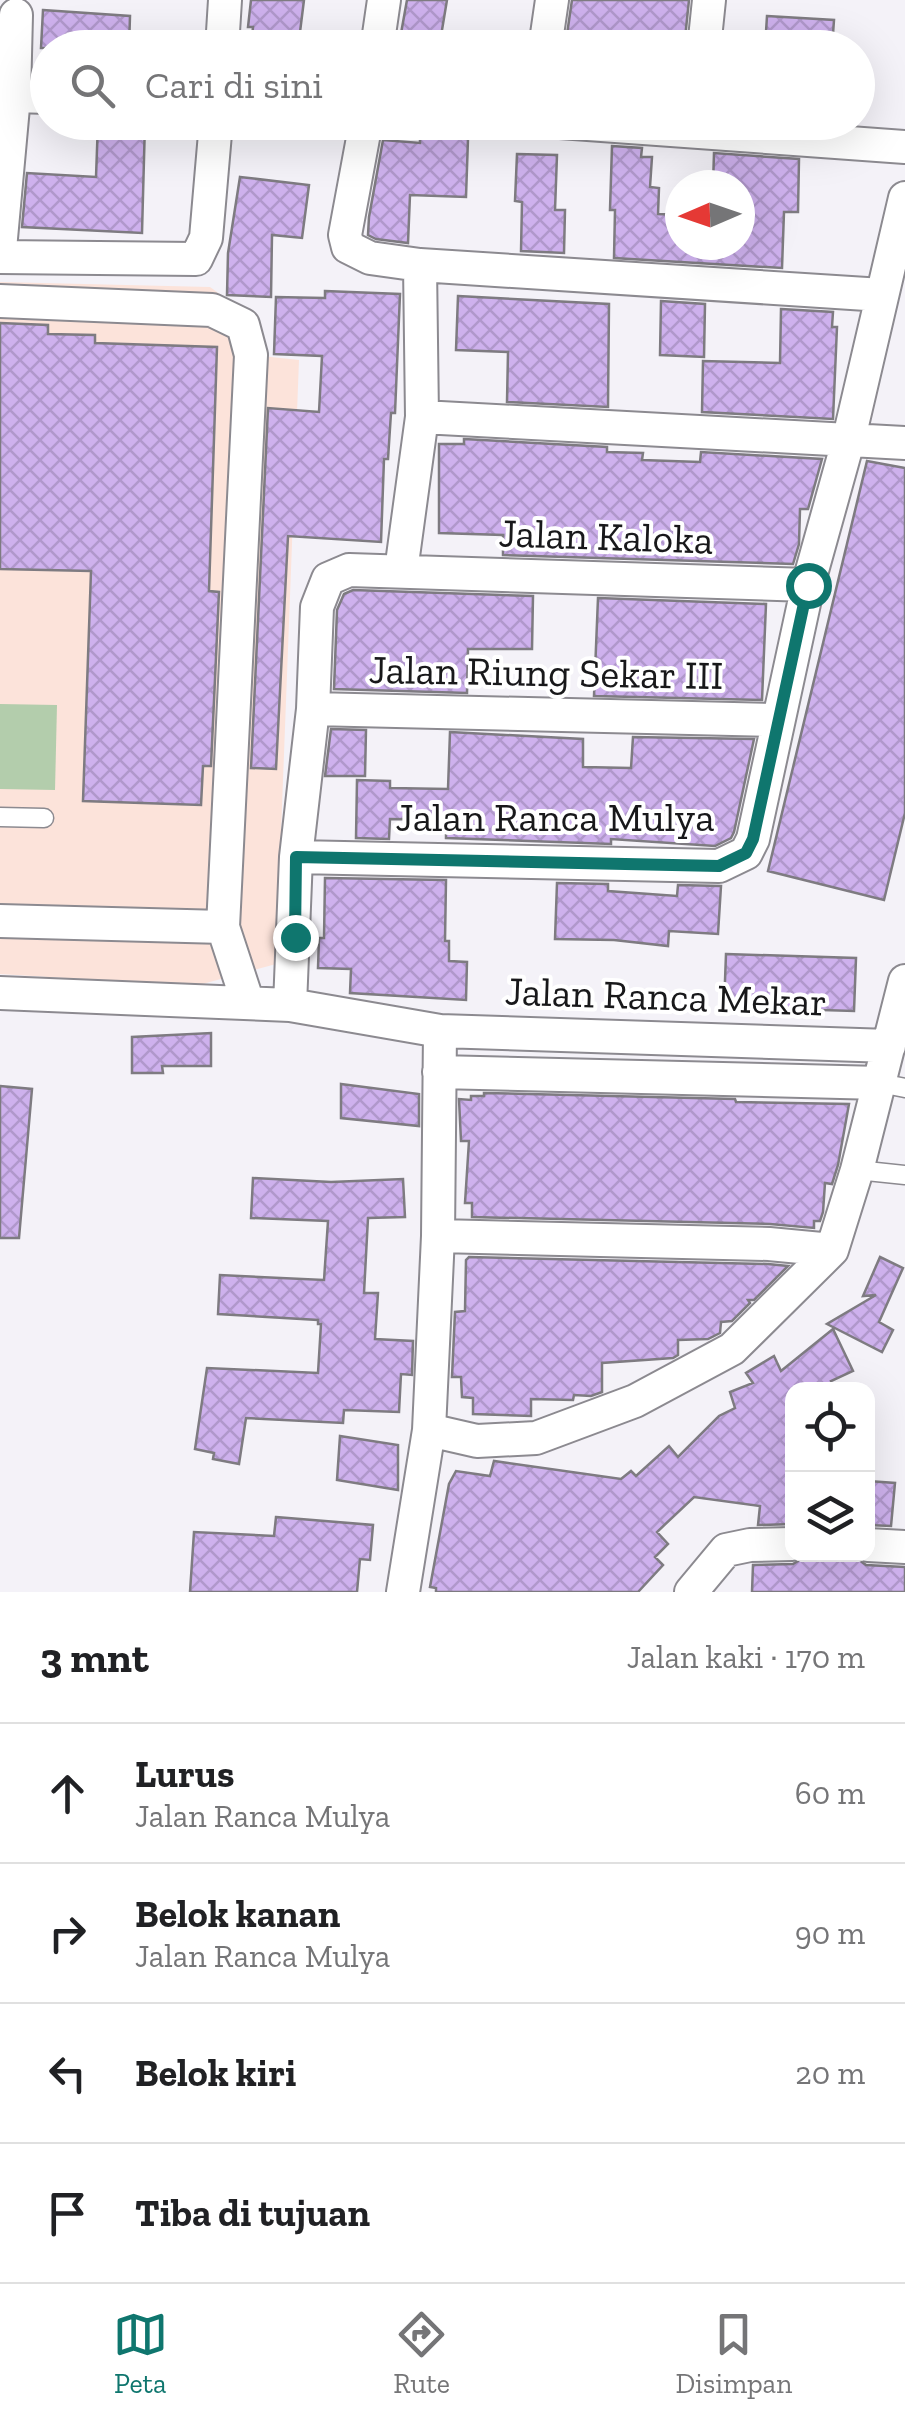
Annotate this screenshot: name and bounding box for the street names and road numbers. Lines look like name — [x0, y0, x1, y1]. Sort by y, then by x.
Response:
street label: Jalan Kaloka — [498, 508, 714, 564]
street label: Jalan Riung Sekar III — [368, 645, 724, 699]
street label: Jalan Ranca Mulya — [395, 793, 715, 841]
street label: Jalan Ranca Mekar — [504, 966, 828, 1026]

